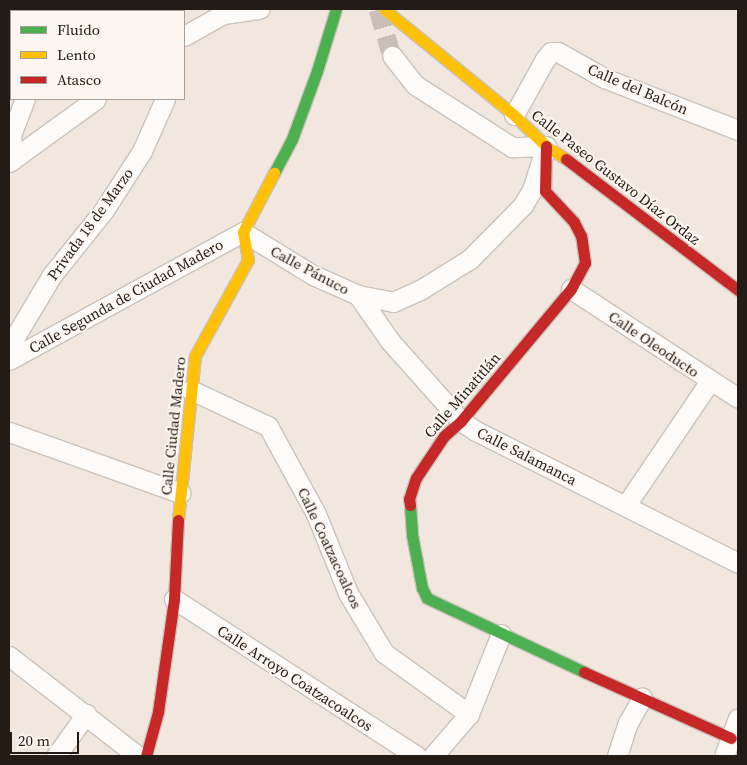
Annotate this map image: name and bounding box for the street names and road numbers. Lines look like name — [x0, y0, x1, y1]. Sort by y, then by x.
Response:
street label: Calle del Balcón — [585, 60, 691, 118]
street label: Calle Paseo Gustavo Díaz Ordaz — [528, 106, 704, 248]
street label: Privada 18 de Marzo — [43, 164, 137, 284]
street label: Calle Segunda de Ciudad Madero — [26, 235, 226, 357]
street label: Calle Pánuco — [267, 242, 353, 298]
street label: Calle Oleoducto — [605, 307, 703, 381]
street label: Calle Minatitlán — [420, 349, 504, 441]
street label: Calle Ciudad Madero — [157, 356, 189, 496]
street label: Calle Salamanca — [474, 423, 580, 489]
street label: Calle Coatzacoalcos — [294, 485, 366, 611]
street label: Calle Arroyo Coatzacoalcos — [214, 621, 376, 735]

